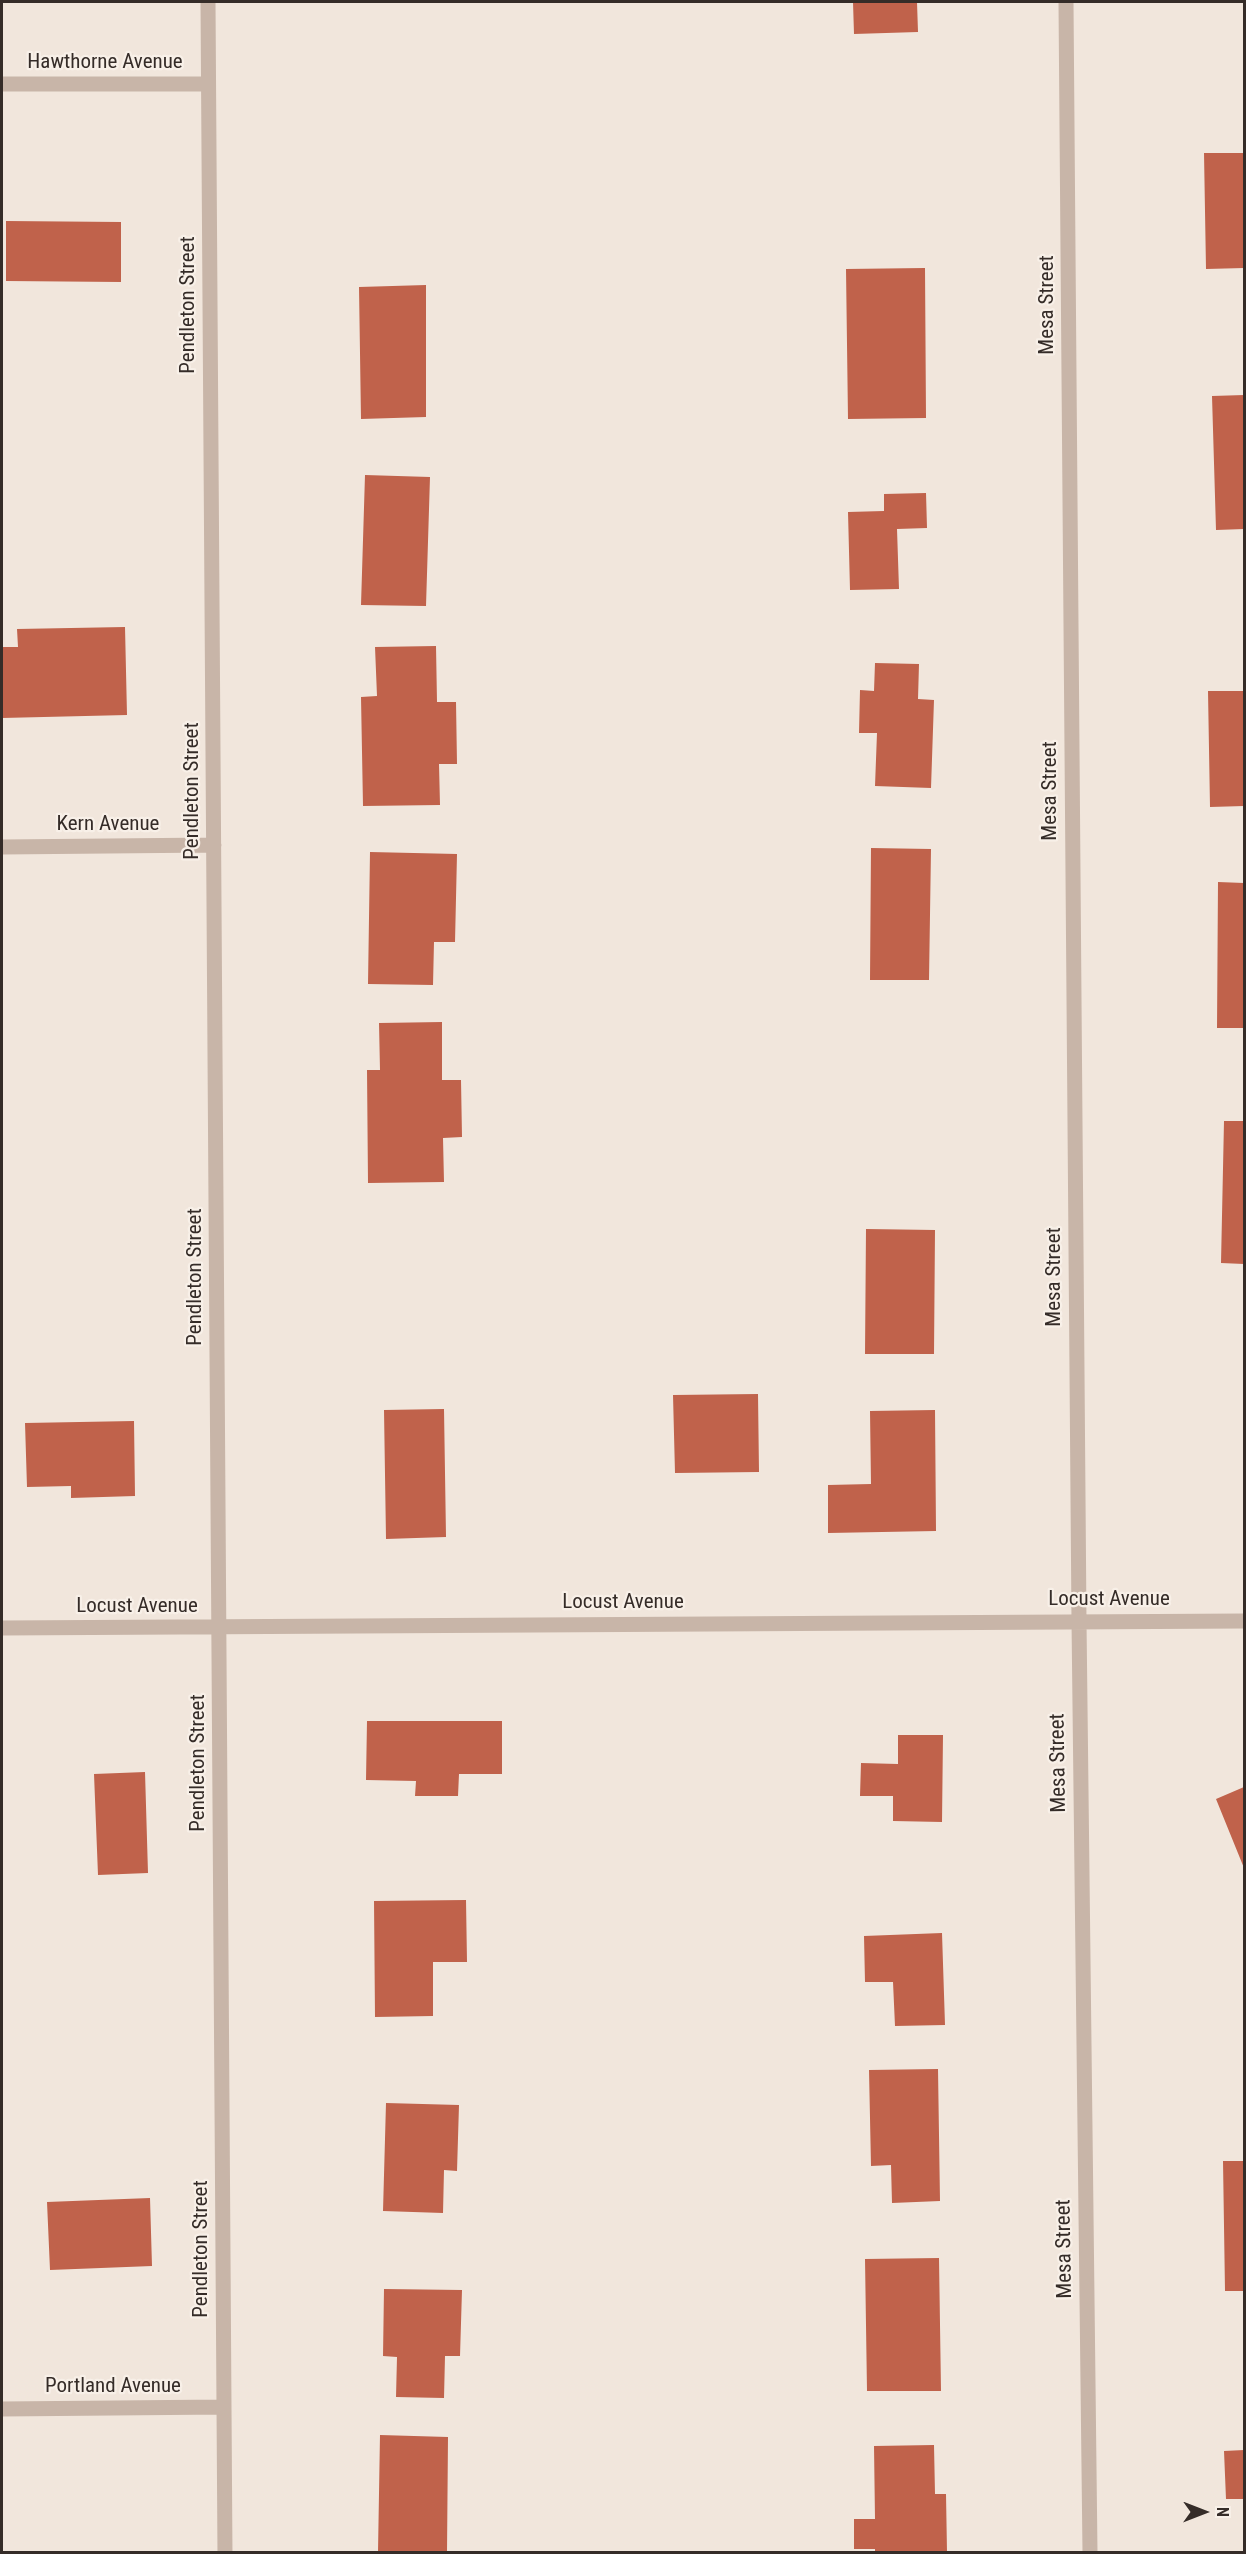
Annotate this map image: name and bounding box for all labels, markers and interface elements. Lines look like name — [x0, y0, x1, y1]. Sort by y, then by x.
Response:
street label: Hawthorne Avenue — [27, 50, 183, 76]
street label: Pendleton Street — [176, 236, 202, 374]
street label: Mesa Street — [1035, 255, 1061, 355]
street label: Pendleton Street — [180, 722, 206, 860]
street label: Mesa Street — [1038, 741, 1064, 841]
street label: Kern Avenue — [57, 812, 159, 838]
street label: Pendleton Street — [183, 1208, 209, 1346]
street label: Mesa Street — [1042, 1227, 1068, 1327]
street label: Locust Avenue — [1048, 1587, 1170, 1613]
street label: Locust Avenue — [562, 1590, 684, 1616]
street label: Locust Avenue — [76, 1594, 198, 1620]
street label: Pendleton Street — [186, 1694, 212, 1832]
street label: Mesa Street — [1046, 1713, 1072, 1813]
street label: Pendleton Street — [189, 2180, 215, 2318]
street label: Mesa Street — [1052, 2199, 1078, 2299]
street label: Portland Avenue — [45, 2374, 181, 2400]
north arrow — [1174, 2482, 1234, 2542]
text: N — [1213, 2507, 1232, 2517]

